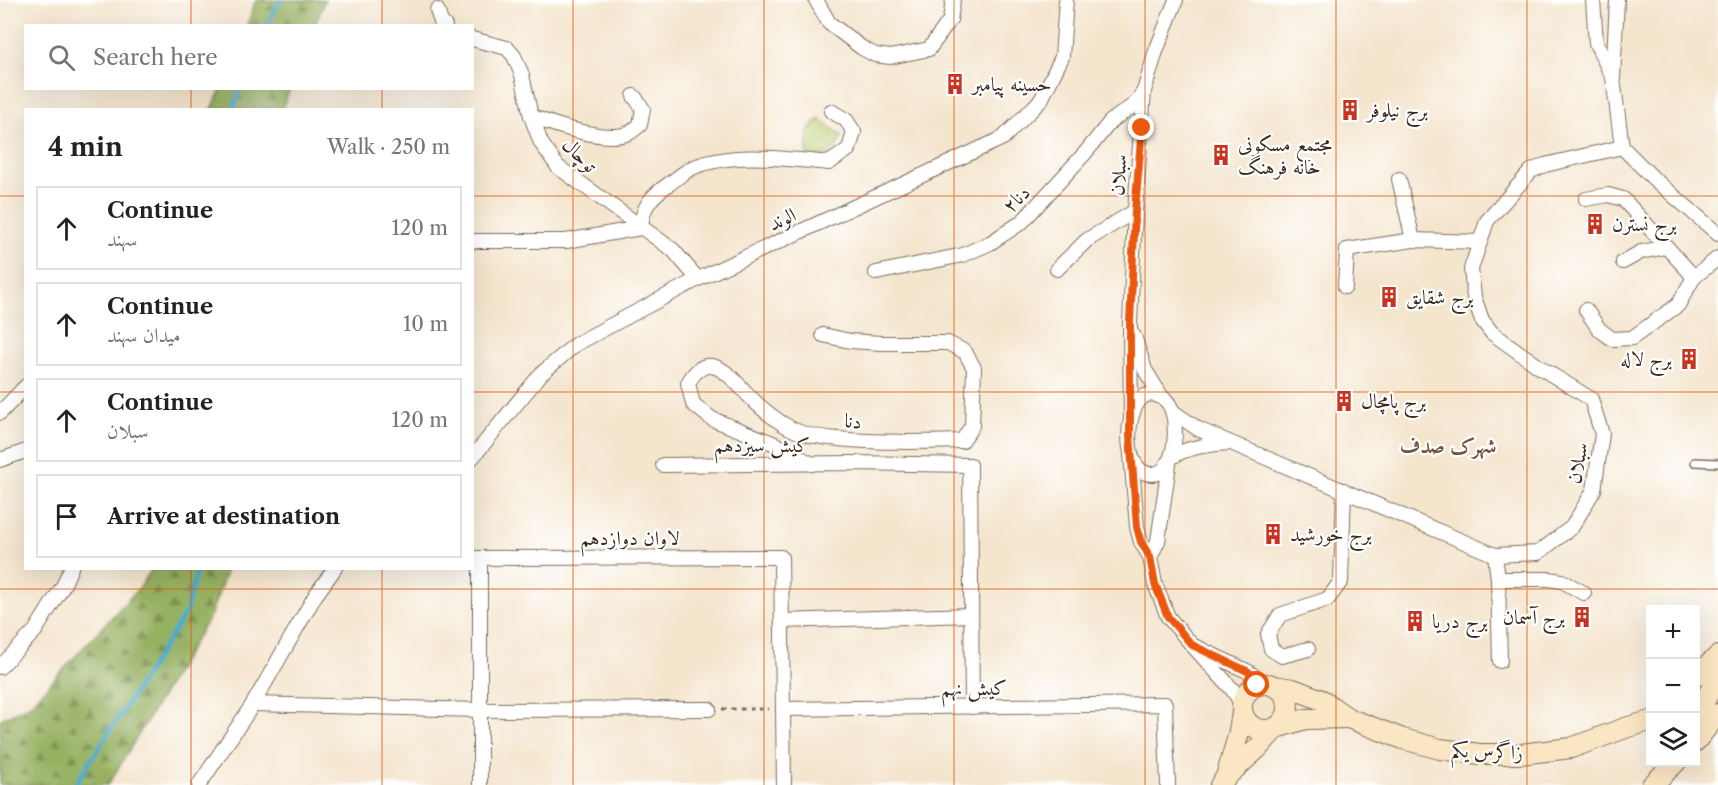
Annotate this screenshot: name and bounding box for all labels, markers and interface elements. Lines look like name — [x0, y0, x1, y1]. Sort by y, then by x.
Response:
search box — [24, 24, 474, 90]
icon: search — [45, 41, 78, 74]
text: Search here — [93, 44, 218, 71]
building icon: حسینه پیامبر — [943, 72, 967, 96]
place label: حسینه پیامبر — [970, 72, 1052, 98]
building icon: برج نیلوفر — [1338, 98, 1362, 122]
place label: برج نیلوفر — [1365, 98, 1429, 128]
route end — [1128, 114, 1154, 140]
text: 4 min — [48, 131, 123, 163]
place label: مجتمع مسکونی خانه فرهنگ — [1238, 132, 1332, 180]
street label: توچال — [556, 133, 603, 179]
text: Walk · 250 m — [327, 135, 450, 159]
building icon: مجتمع مسکونی خانه فرهنگ — [1209, 143, 1233, 167]
street label: سبلان — [1104, 153, 1132, 197]
street label: دنا۲ — [997, 180, 1035, 218]
text: Continue — [107, 197, 213, 224]
street label: الوند — [764, 202, 800, 237]
icon: ahead — [50, 212, 83, 245]
building icon: برج نسترن — [1583, 212, 1607, 236]
place label: برج نسترن — [1612, 212, 1677, 242]
text: 120 m — [391, 216, 448, 240]
text: سهند — [107, 227, 137, 251]
building icon: برج شقایق — [1377, 285, 1401, 309]
place label: برج شقایق — [1406, 285, 1474, 315]
text: Continue — [107, 293, 213, 320]
icon: ahead — [50, 308, 83, 341]
text: 10 m — [403, 312, 448, 336]
text: میدان سهند — [107, 323, 181, 347]
place label: برج لاله — [1620, 347, 1672, 377]
building icon: برج لاله — [1677, 347, 1701, 371]
text: Continue — [107, 389, 213, 416]
building icon: برج پامچال — [1332, 389, 1356, 413]
place label: برج پامچال — [1361, 389, 1427, 419]
icon: ahead — [50, 404, 83, 437]
text: 120 m — [391, 408, 448, 432]
street label: دنا — [843, 408, 863, 434]
text: سبلان — [107, 419, 149, 443]
street label: کیش سیزدهم — [714, 433, 810, 464]
district label: شهرک صدف — [1400, 433, 1496, 460]
street label: سبلان — [1561, 440, 1593, 486]
icon: arrive — [50, 500, 83, 533]
text: Arrive at destination — [107, 503, 340, 530]
building icon: برج خورشید — [1261, 522, 1285, 546]
place label: برج خورشید — [1290, 522, 1372, 552]
street label: لاوان دوازدهم — [580, 526, 680, 557]
place label: برج آسمان — [1503, 605, 1565, 635]
building icon: برج آسمان — [1570, 605, 1594, 629]
map controls — [1646, 605, 1700, 767]
button: + — [1646, 605, 1700, 659]
building icon: برج دریا — [1403, 609, 1427, 633]
place label: برج دریا — [1432, 609, 1488, 639]
button: − — [1646, 659, 1700, 713]
route start — [1243, 671, 1269, 697]
street label: کیش نهم — [941, 675, 1007, 708]
button: layers — [1646, 713, 1700, 767]
street label: زاگرس یکم — [1450, 737, 1523, 771]

